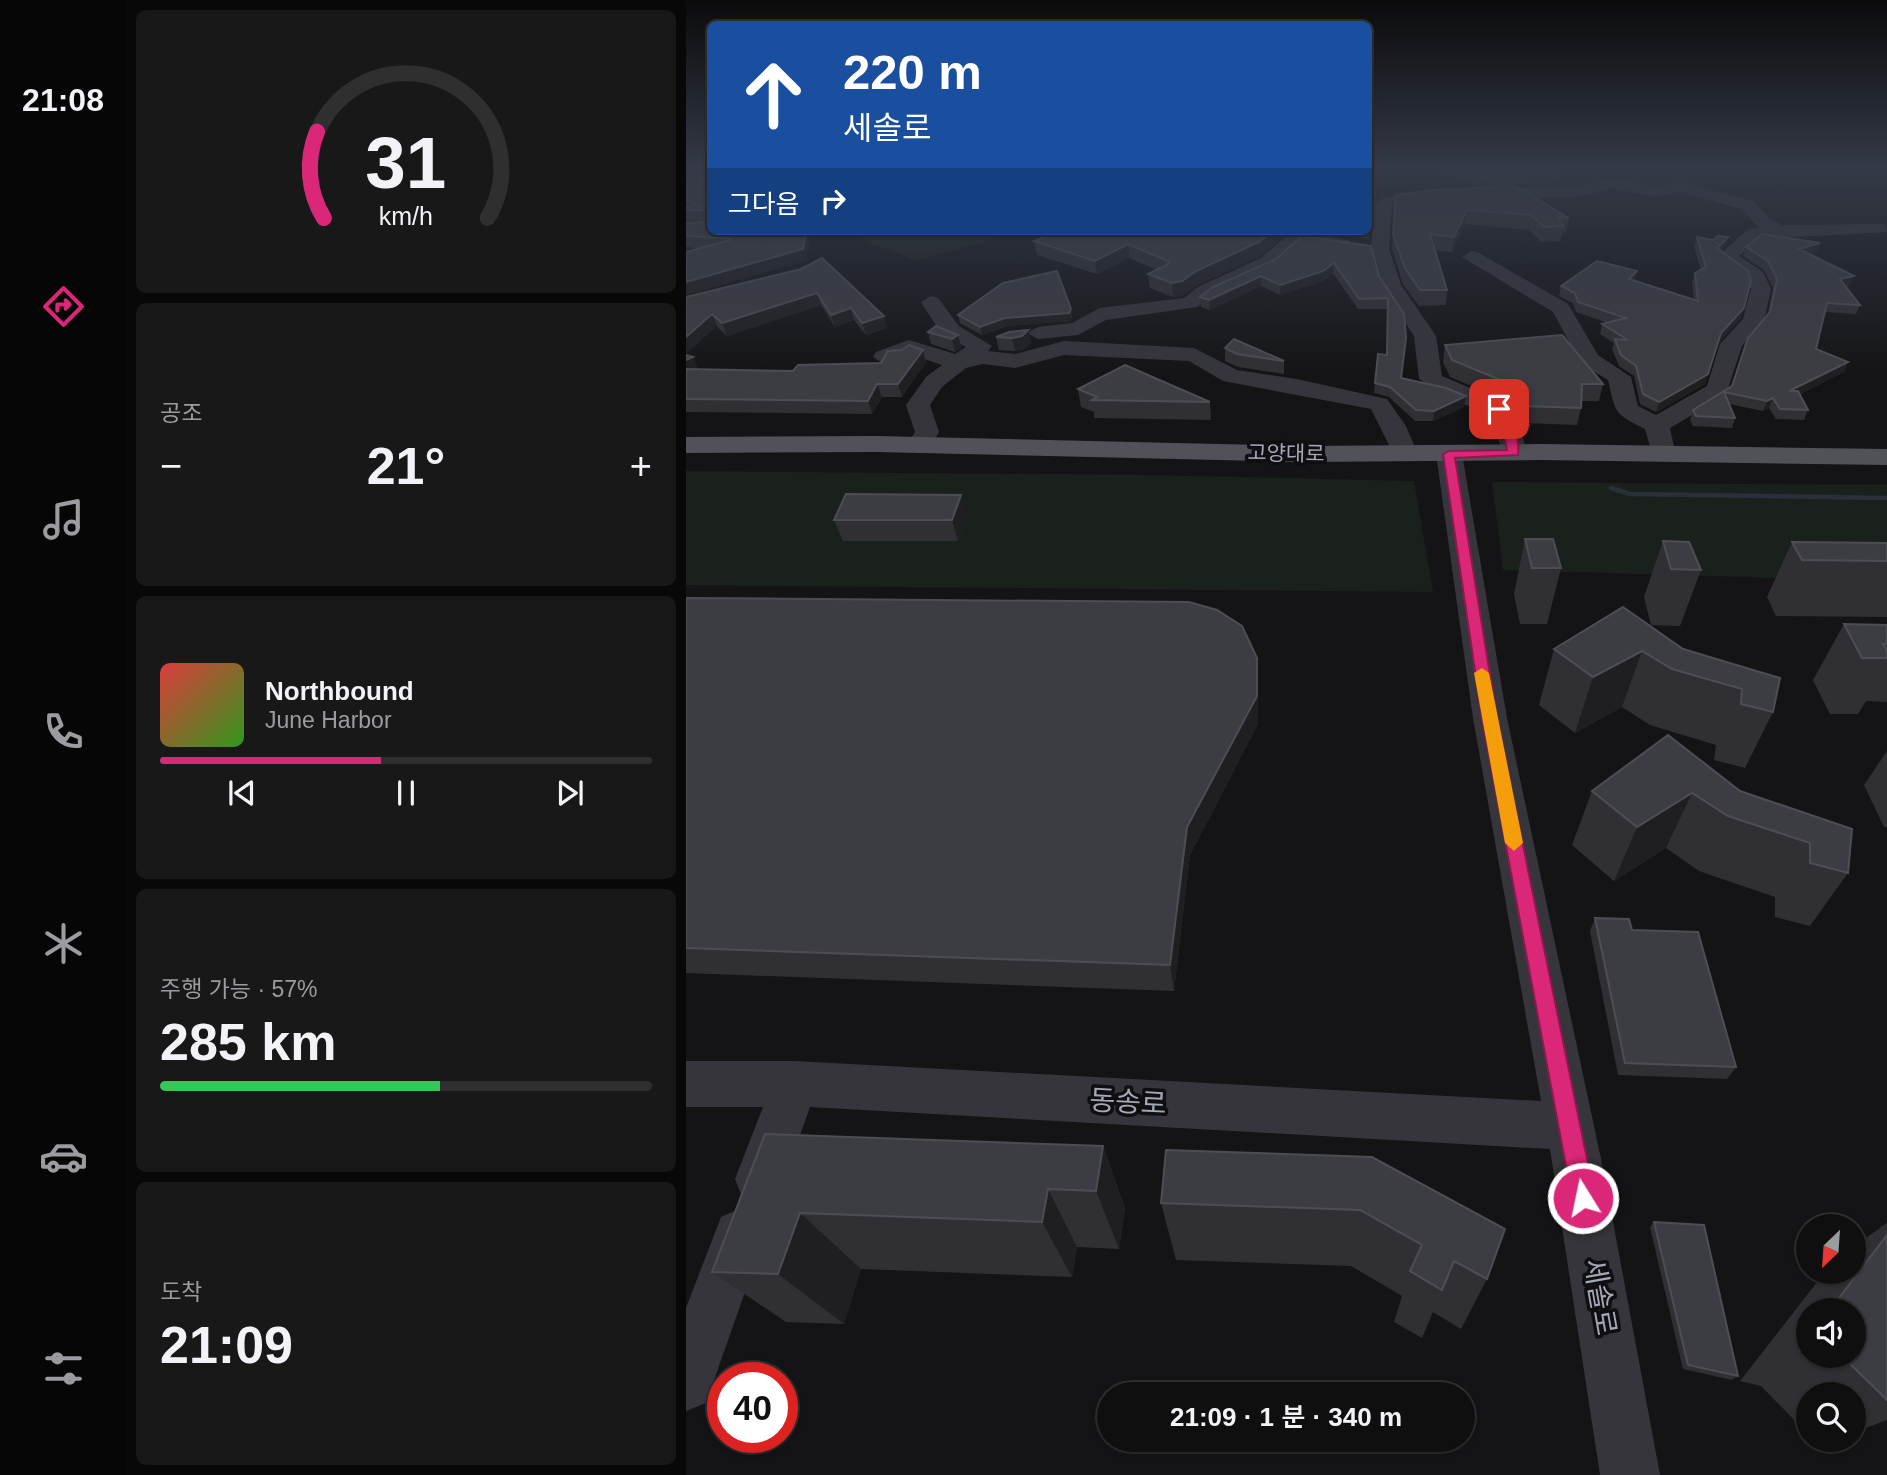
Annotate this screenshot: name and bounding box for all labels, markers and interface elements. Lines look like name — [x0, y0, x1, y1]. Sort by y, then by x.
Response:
text: 220 m — [843, 45, 982, 99]
icon: ahead — [728, 49, 819, 140]
text: 21:08 — [22, 82, 104, 118]
text: 세솔로 — [843, 110, 931, 146]
text: 31 — [366, 122, 446, 203]
icon: right — [814, 182, 852, 220]
text: 그다음 — [728, 189, 800, 219]
text: km/h — [379, 201, 433, 229]
icon: directions — [39, 282, 88, 331]
pin — [1469, 379, 1529, 439]
icon: arrive — [1480, 390, 1518, 428]
text: 공조 — [160, 400, 202, 426]
text: 21° — [367, 437, 445, 495]
street label: 고양대로 — [1247, 441, 1325, 465]
text: − — [160, 445, 182, 487]
text: + — [630, 445, 652, 487]
icon: music — [39, 495, 88, 544]
text: Northbound — [265, 676, 414, 706]
icon: phone — [39, 707, 88, 756]
text: June Harbor — [265, 707, 392, 733]
icon: previous — [223, 774, 261, 812]
icon: pause — [387, 774, 425, 812]
icon: next — [551, 774, 589, 812]
icon: climate — [39, 919, 88, 968]
text: 주행 가능 · 57% — [160, 976, 318, 1002]
text: 285 km — [160, 1013, 336, 1071]
street label: 동송로 — [1089, 1084, 1167, 1120]
icon: car — [39, 1132, 88, 1181]
position arrow — [1546, 1161, 1620, 1235]
north arrow — [1796, 1214, 1866, 1284]
map controls — [1796, 1214, 1866, 1452]
street label: 세솔로 — [1578, 1256, 1622, 1338]
text: 도착 — [160, 1279, 202, 1305]
button: sound — [1796, 1298, 1866, 1368]
text: 21:09 — [160, 1316, 293, 1374]
icon: filters — [39, 1344, 88, 1393]
speed limit sign: 40 — [707, 1362, 798, 1453]
button: search — [1796, 1382, 1866, 1452]
text: 21:09 · 1 분 · 340 m — [1170, 1402, 1402, 1432]

